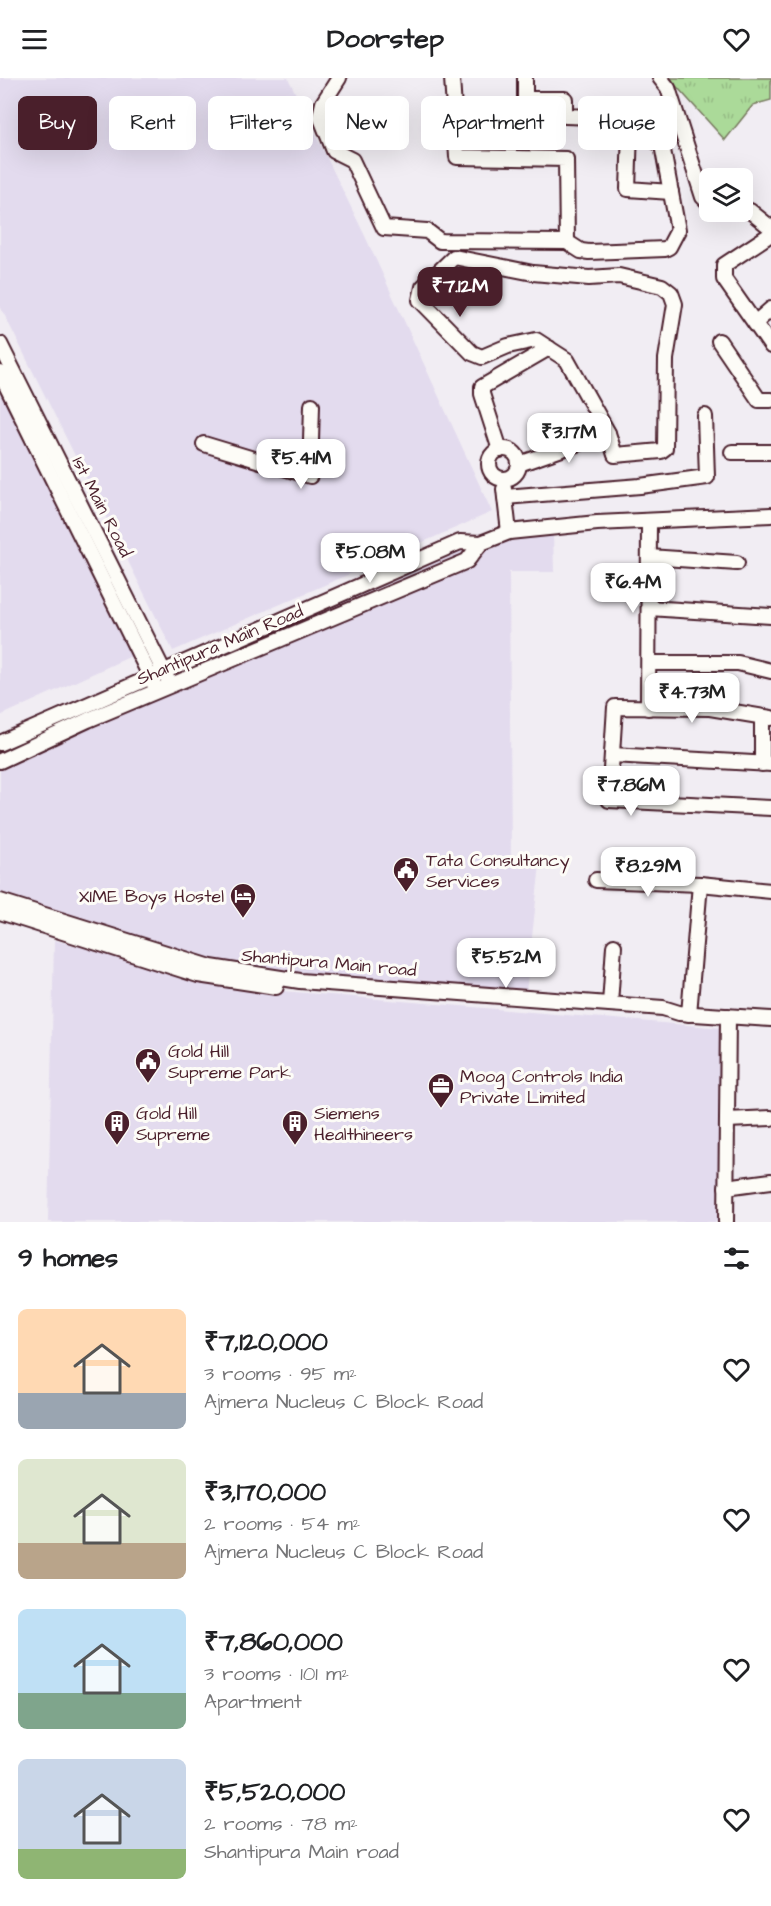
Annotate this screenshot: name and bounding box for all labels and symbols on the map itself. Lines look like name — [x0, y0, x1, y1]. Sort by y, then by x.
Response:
pin: ₹7.12M — [411, 267, 509, 318]
pin: ₹3.17M — [520, 413, 618, 464]
pin: ₹5.41M — [252, 439, 350, 490]
street label: 1st Main Road — [66, 452, 138, 562]
pin: ₹5.08M — [321, 533, 419, 584]
pin: ₹6.4M — [591, 563, 675, 614]
street label: Shantipura Main Road — [133, 599, 307, 691]
pin: ₹4.73M — [643, 673, 741, 724]
pin: ₹7.86M — [582, 766, 680, 817]
pin: ₹8.29M — [599, 847, 697, 898]
place label: Tata Consultancy Services — [426, 848, 570, 894]
public building icon: Tata Consultancy Services — [391, 855, 421, 893]
hotel icon: XIME Boys Hostel — [228, 881, 258, 919]
place label: XIME Boys Hostel — [79, 884, 224, 910]
pin: ₹5.52M — [457, 938, 555, 989]
street label: Shantipura Main road — [240, 943, 418, 983]
place label: Gold Hill Supreme Park — [168, 1039, 291, 1085]
public building icon: Gold Hill Supreme Park — [133, 1046, 163, 1084]
place label: Moog Controls India Private Limited — [460, 1064, 623, 1110]
office icon: Moog Controls India Private Limited — [426, 1071, 456, 1109]
place label: Gold Hill Supreme — [136, 1101, 210, 1147]
place label: Siemens Healthineers — [314, 1101, 413, 1147]
building icon: Gold Hill Supreme — [102, 1108, 132, 1146]
building icon: Siemens Healthineers — [280, 1108, 310, 1146]

